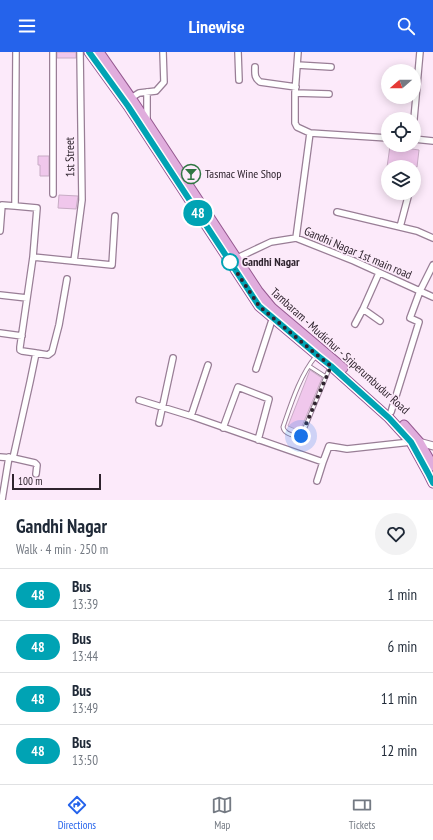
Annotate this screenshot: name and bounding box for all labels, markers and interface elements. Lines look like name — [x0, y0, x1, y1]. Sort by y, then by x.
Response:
icon: menu — [16, 15, 38, 37]
text: Linewise — [188, 15, 245, 38]
icon: search — [395, 15, 417, 37]
north arrow — [381, 64, 421, 104]
map controls — [381, 64, 421, 200]
button: locate — [381, 112, 421, 152]
street label: 1st Street — [62, 136, 77, 177]
button: layers — [381, 160, 421, 200]
bar icon: Tasmac Wine Shop — [180, 163, 202, 185]
place label: Tasmac Wine Shop — [205, 166, 281, 181]
line badge: 48 — [180, 200, 216, 226]
text: 48 — [191, 204, 205, 222]
street label: Gandhi Nagar 1st main road — [302, 223, 414, 282]
marker: Gandhi Nagar — [221, 253, 239, 271]
place label: Gandhi Nagar — [242, 254, 300, 269]
street label: Tambaram - Mudichur - Sriperumbudur Road — [268, 284, 413, 417]
your location — [291, 426, 311, 446]
scale bar — [12, 472, 101, 491]
text: 100 m — [18, 474, 42, 488]
button: heart — [375, 513, 417, 555]
text: Gandhi Nagar — [16, 514, 107, 538]
text: Walk · 4 min · 250 m — [16, 541, 108, 558]
text: Bus — [72, 577, 91, 596]
text: 1 min — [387, 585, 417, 604]
text: 48 — [31, 586, 45, 604]
text: 13:39 — [72, 596, 98, 613]
text: Bus — [72, 629, 91, 648]
text: 6 min — [387, 637, 417, 656]
text: 48 — [31, 638, 45, 656]
text: 13:44 — [72, 648, 98, 665]
text: Bus — [72, 681, 91, 700]
text: 11 min — [381, 689, 417, 708]
text: 48 — [31, 690, 45, 708]
text: 13:49 — [72, 700, 98, 717]
text: Bus — [72, 733, 91, 752]
text: 12 min — [381, 741, 417, 760]
text: 48 — [31, 742, 45, 760]
text: 13:50 — [72, 752, 98, 769]
tab: Directions — [58, 794, 96, 832]
tab: Map — [211, 794, 233, 832]
tab: Tickets — [349, 794, 375, 832]

